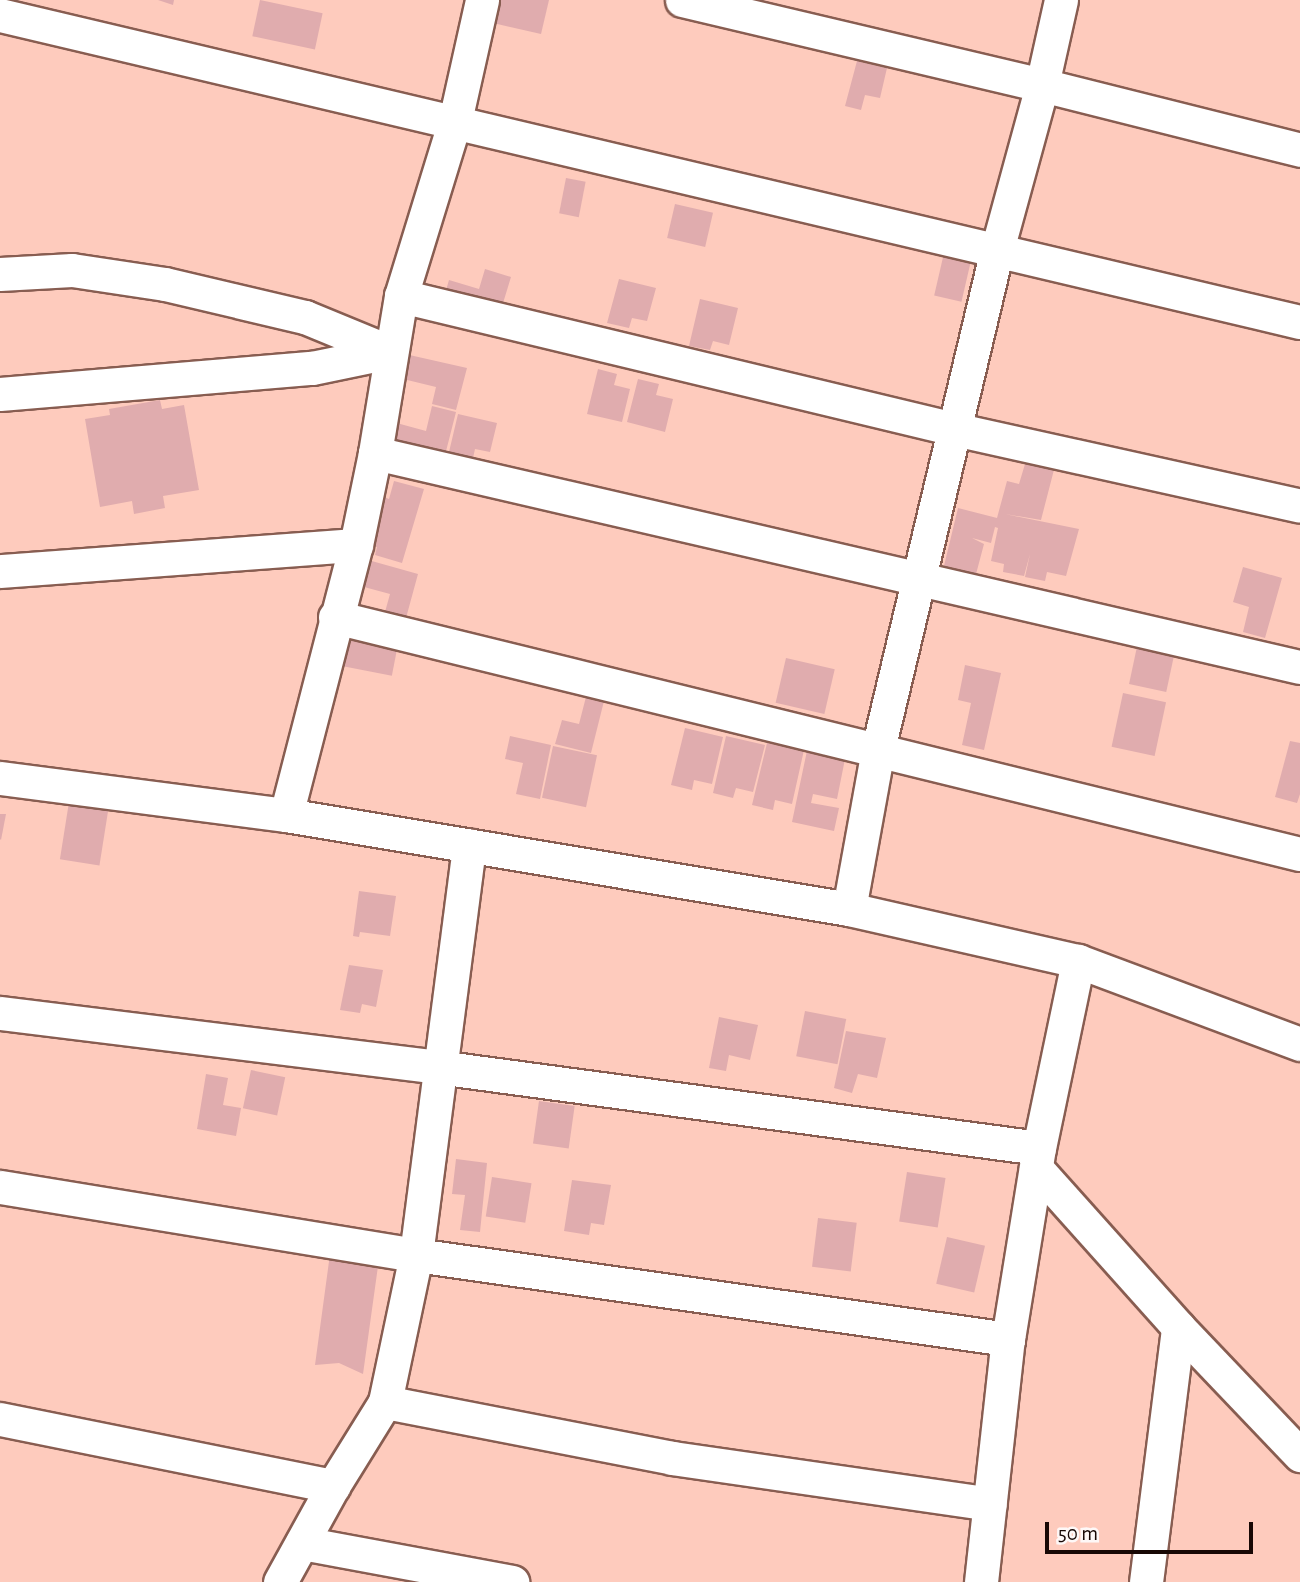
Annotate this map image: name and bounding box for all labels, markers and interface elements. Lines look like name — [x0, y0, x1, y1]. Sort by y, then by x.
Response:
scale bar — [1048, 1508, 1256, 1552]
text: 50 m — [1058, 1523, 1098, 1544]

